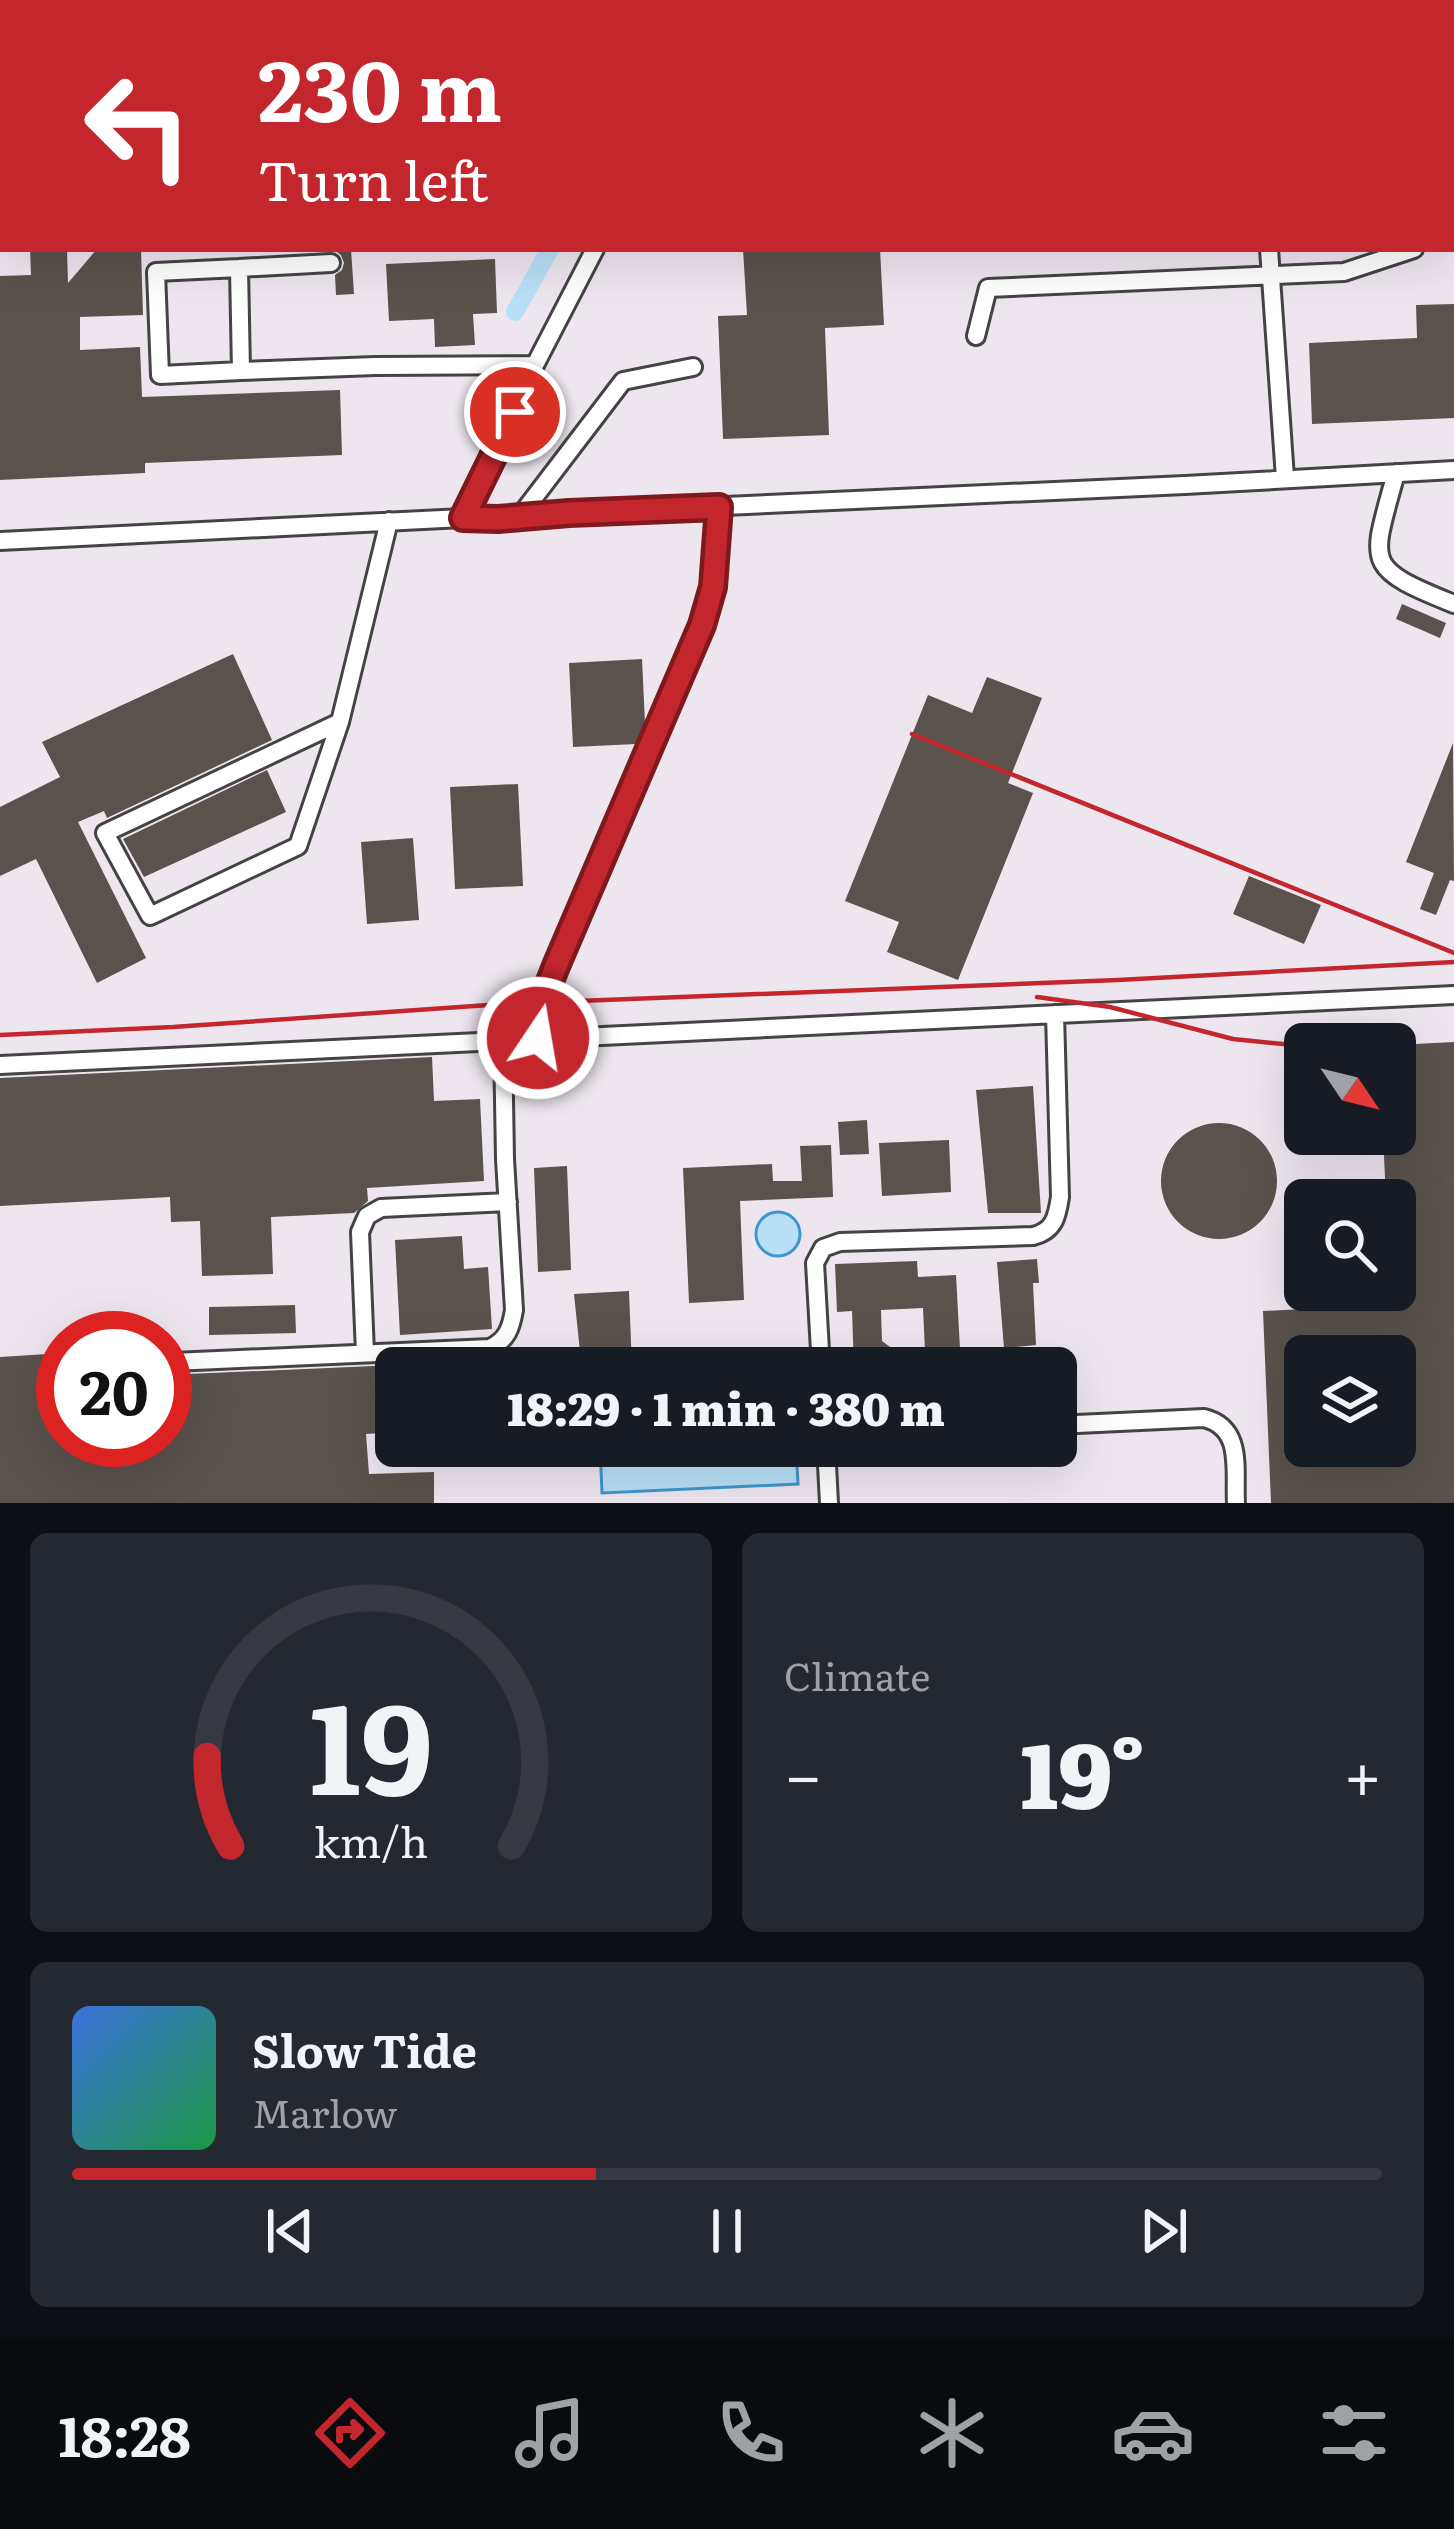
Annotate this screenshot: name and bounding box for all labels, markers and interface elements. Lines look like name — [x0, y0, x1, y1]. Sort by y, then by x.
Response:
text: 230 m — [258, 23, 502, 148]
icon: left — [60, 48, 216, 204]
text: Turn left — [258, 137, 489, 218]
pin — [464, 361, 566, 463]
icon: arrive — [482, 379, 548, 445]
position arrow — [475, 975, 601, 1101]
north arrow — [1284, 1023, 1416, 1155]
map controls — [1284, 1023, 1416, 1467]
button: search — [1284, 1179, 1416, 1311]
speed limit sign: 20 — [36, 1311, 192, 1467]
button: layers — [1284, 1335, 1416, 1467]
text: 18:29 · 1 min · 380 m — [507, 1373, 945, 1440]
text: Climate — [784, 1645, 930, 1703]
text: 19 — [309, 1648, 433, 1833]
text: 19° — [1020, 1703, 1146, 1837]
text: − — [784, 1722, 822, 1820]
text: + — [1344, 1722, 1382, 1820]
text: km/h — [314, 1807, 428, 1870]
text: Slow Tide — [252, 2015, 477, 2082]
text: Marlow — [252, 2082, 397, 2140]
icon: previous — [257, 2198, 323, 2264]
icon: pause — [694, 2198, 760, 2264]
icon: next — [1131, 2198, 1197, 2264]
icon: directions — [308, 2391, 392, 2475]
icon: music — [508, 2391, 592, 2475]
icon: phone — [709, 2391, 793, 2475]
icon: climate — [910, 2391, 994, 2475]
icon: car — [1111, 2391, 1195, 2475]
icon: filters — [1312, 2391, 1396, 2475]
text: 18:28 — [58, 2393, 191, 2474]

